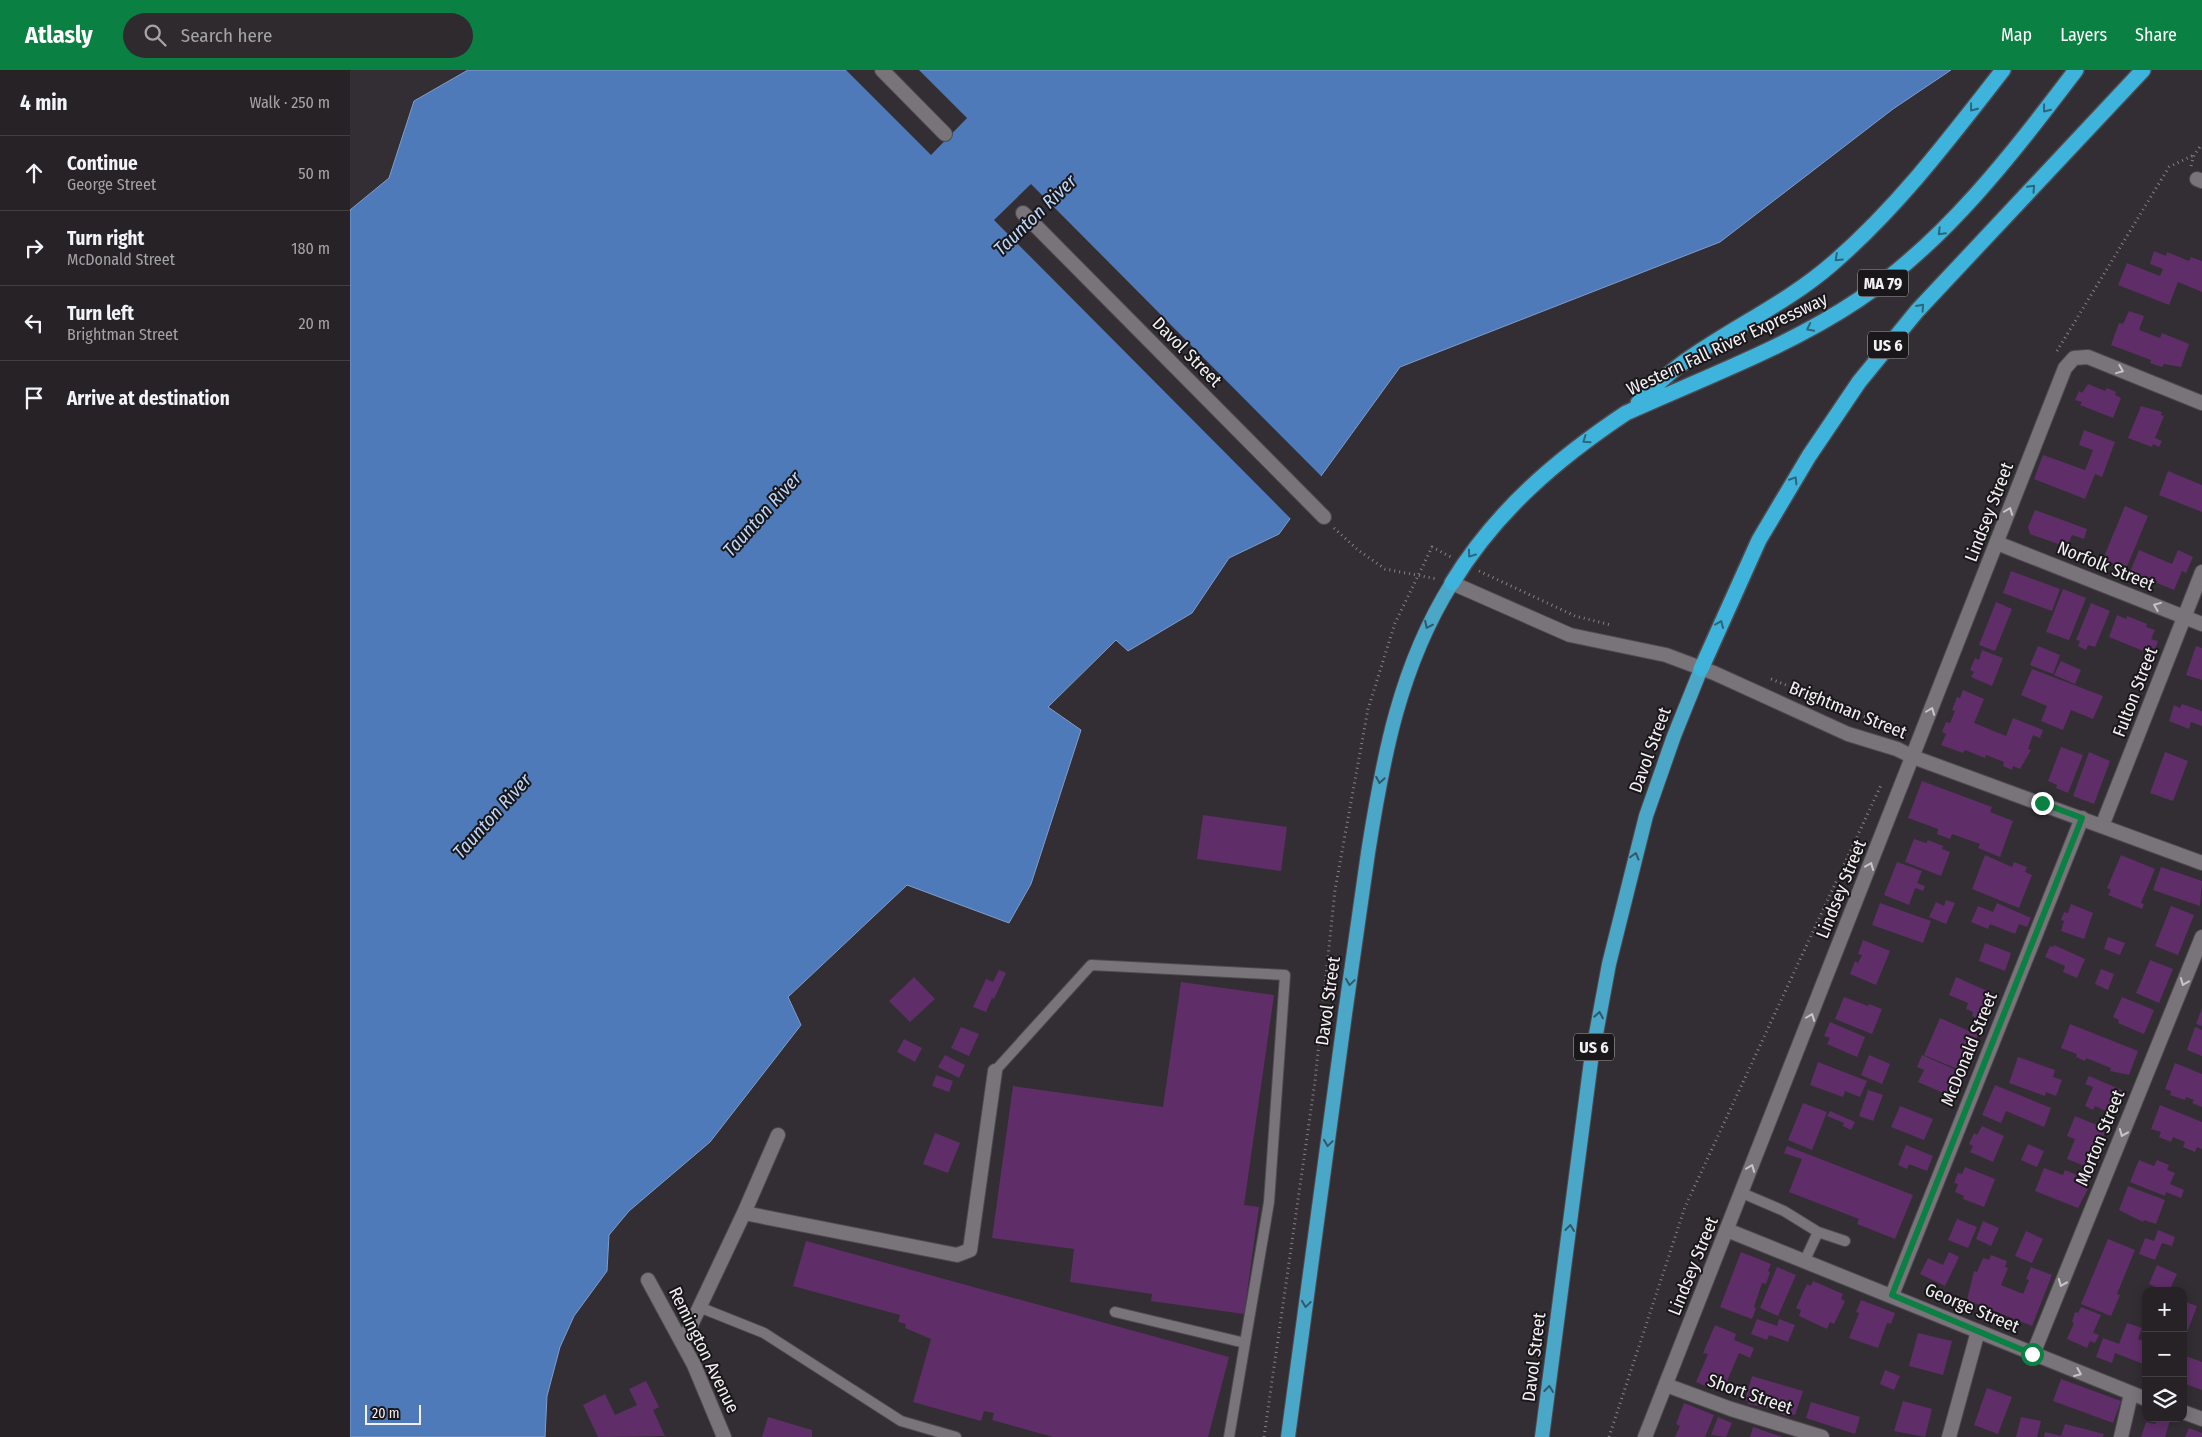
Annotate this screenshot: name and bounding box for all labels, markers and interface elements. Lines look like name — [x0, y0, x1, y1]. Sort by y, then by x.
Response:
search box — [123, 13, 473, 58]
text: Atlasly — [25, 21, 93, 49]
icon: search — [141, 21, 169, 49]
text: Search here — [181, 24, 272, 47]
text: Map — [2001, 24, 2032, 46]
text: Layers — [2060, 24, 2107, 46]
text: Share — [2135, 24, 2177, 46]
text: 4 min — [20, 90, 68, 116]
text: Walk · 250 m — [249, 93, 330, 112]
one-way arrow — [1970, 102, 1978, 111]
one-way arrow — [2044, 103, 2052, 112]
text: Continue — [67, 152, 138, 175]
icon: ahead — [20, 159, 48, 187]
text: 50 m — [298, 164, 330, 183]
water label: Taunton River — [989, 169, 1082, 260]
text: George Street — [67, 175, 156, 194]
one-way arrow — [2026, 184, 2035, 193]
one-way arrow — [1937, 226, 1946, 235]
text: Turn right — [67, 227, 144, 250]
icon: right — [20, 234, 48, 262]
text: 180 m — [291, 239, 330, 258]
text: McDonald Street — [67, 250, 175, 269]
one-way arrow — [1834, 252, 1843, 261]
road number: MA 79 — [1858, 270, 1908, 297]
street label: Western Fall River Expressway — [1623, 288, 1831, 400]
text: Turn left — [67, 302, 134, 325]
one-way arrow — [1915, 303, 1924, 312]
icon: left — [20, 309, 48, 337]
street label: Davol Street — [1148, 313, 1226, 391]
text: 20 m — [299, 314, 330, 333]
one-way arrow — [1807, 322, 1816, 332]
text: Brightman Street — [67, 325, 178, 344]
road number: US 6 — [1868, 332, 1908, 358]
one-way arrow — [2115, 364, 2124, 374]
icon: arrive — [20, 384, 48, 412]
text: Arrive at destination — [67, 387, 230, 410]
one-way arrow — [1583, 435, 1592, 443]
street label: Lindsey Street — [1960, 459, 2018, 565]
water label: Taunton River — [718, 466, 807, 561]
one-way arrow — [1788, 476, 1798, 485]
one-way arrow — [2003, 507, 2013, 516]
street label: Norfolk Street — [2054, 536, 2158, 596]
one-way arrow — [1468, 548, 1477, 558]
one-way arrow — [2153, 602, 2162, 612]
one-way arrow — [1424, 620, 1434, 629]
one-way arrow — [1714, 620, 1724, 629]
street label: Fulton Street — [2108, 644, 2162, 740]
street label: Brightman Street — [1786, 676, 1910, 744]
street label: Davol Street — [1624, 704, 1676, 796]
one-way arrow — [1924, 707, 1935, 716]
water label: Taunton River — [448, 768, 537, 863]
one-way arrow — [1376, 775, 1386, 784]
route end — [2031, 792, 2054, 815]
street label: Lindsey Street — [1811, 836, 1871, 942]
one-way arrow — [1629, 852, 1640, 861]
one-way arrow — [1864, 862, 1874, 871]
street label: Davol Street — [1311, 955, 1345, 1047]
one-way arrow — [2180, 977, 2190, 986]
one-way arrow — [1345, 979, 1356, 987]
street label: McDonald Street — [1936, 989, 2002, 1109]
one-way arrow — [1594, 1010, 1604, 1019]
one-way arrow — [1804, 1013, 1815, 1022]
road number: US 6 — [1574, 1034, 1614, 1060]
street label: Morton Street — [2071, 1087, 2129, 1189]
one-way arrow — [2119, 1128, 2129, 1136]
one-way arrow — [1323, 1140, 1334, 1148]
one-way arrow — [1745, 1164, 1755, 1173]
street label: Lindsey Street — [1663, 1213, 1723, 1319]
one-way arrow — [1564, 1223, 1575, 1231]
street label: George Street — [1922, 1278, 2023, 1338]
one-way arrow — [2057, 1278, 2068, 1287]
street label: Remington Avenue — [664, 1283, 744, 1417]
map controls — [2142, 1287, 2187, 1422]
button: + — [2142, 1287, 2187, 1332]
one-way arrow — [1301, 1301, 1312, 1309]
street label: Davol Street — [1518, 1311, 1550, 1403]
button: − — [2142, 1332, 2187, 1377]
route start — [2021, 1343, 2044, 1366]
one-way arrow — [2073, 1367, 2081, 1377]
street label: Short Street — [1705, 1369, 1796, 1419]
button: layers — [2142, 1377, 2187, 1422]
one-way arrow — [1543, 1384, 1554, 1392]
scale bar — [365, 1402, 421, 1425]
text: 20 m — [372, 1405, 400, 1422]

